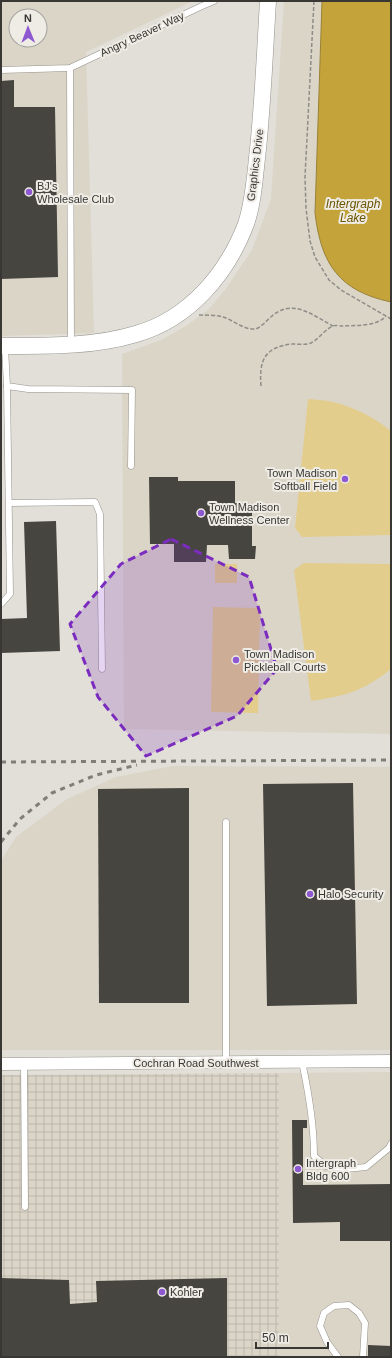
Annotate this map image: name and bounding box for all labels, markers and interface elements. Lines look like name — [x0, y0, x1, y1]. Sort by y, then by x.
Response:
north arrow — [8, 8, 48, 48]
street label: Angry Beaver Way — [98, 9, 186, 59]
text: N — [24, 12, 32, 24]
street label: Graphics Drive — [245, 128, 265, 202]
place label: BJ's Wholesale Club — [37, 180, 114, 205]
marker: BJ's Wholesale Club — [24, 187, 34, 197]
water label: Intergraph Lake — [326, 197, 381, 225]
place label: Town Madison Softball Field — [267, 467, 337, 492]
marker: Town Madison Softball Field — [340, 474, 350, 484]
place label: Town Madison Wellness Center — [209, 501, 290, 526]
marker: Town Madison Wellness Center — [196, 508, 206, 518]
place label: Town Madison Pickleball Courts — [244, 648, 326, 673]
marker: Town Madison Pickleball Courts — [231, 655, 241, 665]
place label: Halo Security — [318, 888, 384, 900]
marker: Halo Security — [305, 889, 315, 899]
street label: Cochran Road Southwest — [133, 1057, 259, 1069]
place label: Intergraph Bldg 600 — [306, 1157, 356, 1182]
marker: Intergraph Bldg 600 — [293, 1164, 303, 1174]
place label: Kohler — [170, 1286, 202, 1298]
marker: Kohler — [157, 1287, 167, 1297]
scale bar — [256, 1324, 328, 1350]
text: 50 m — [262, 1331, 289, 1345]

